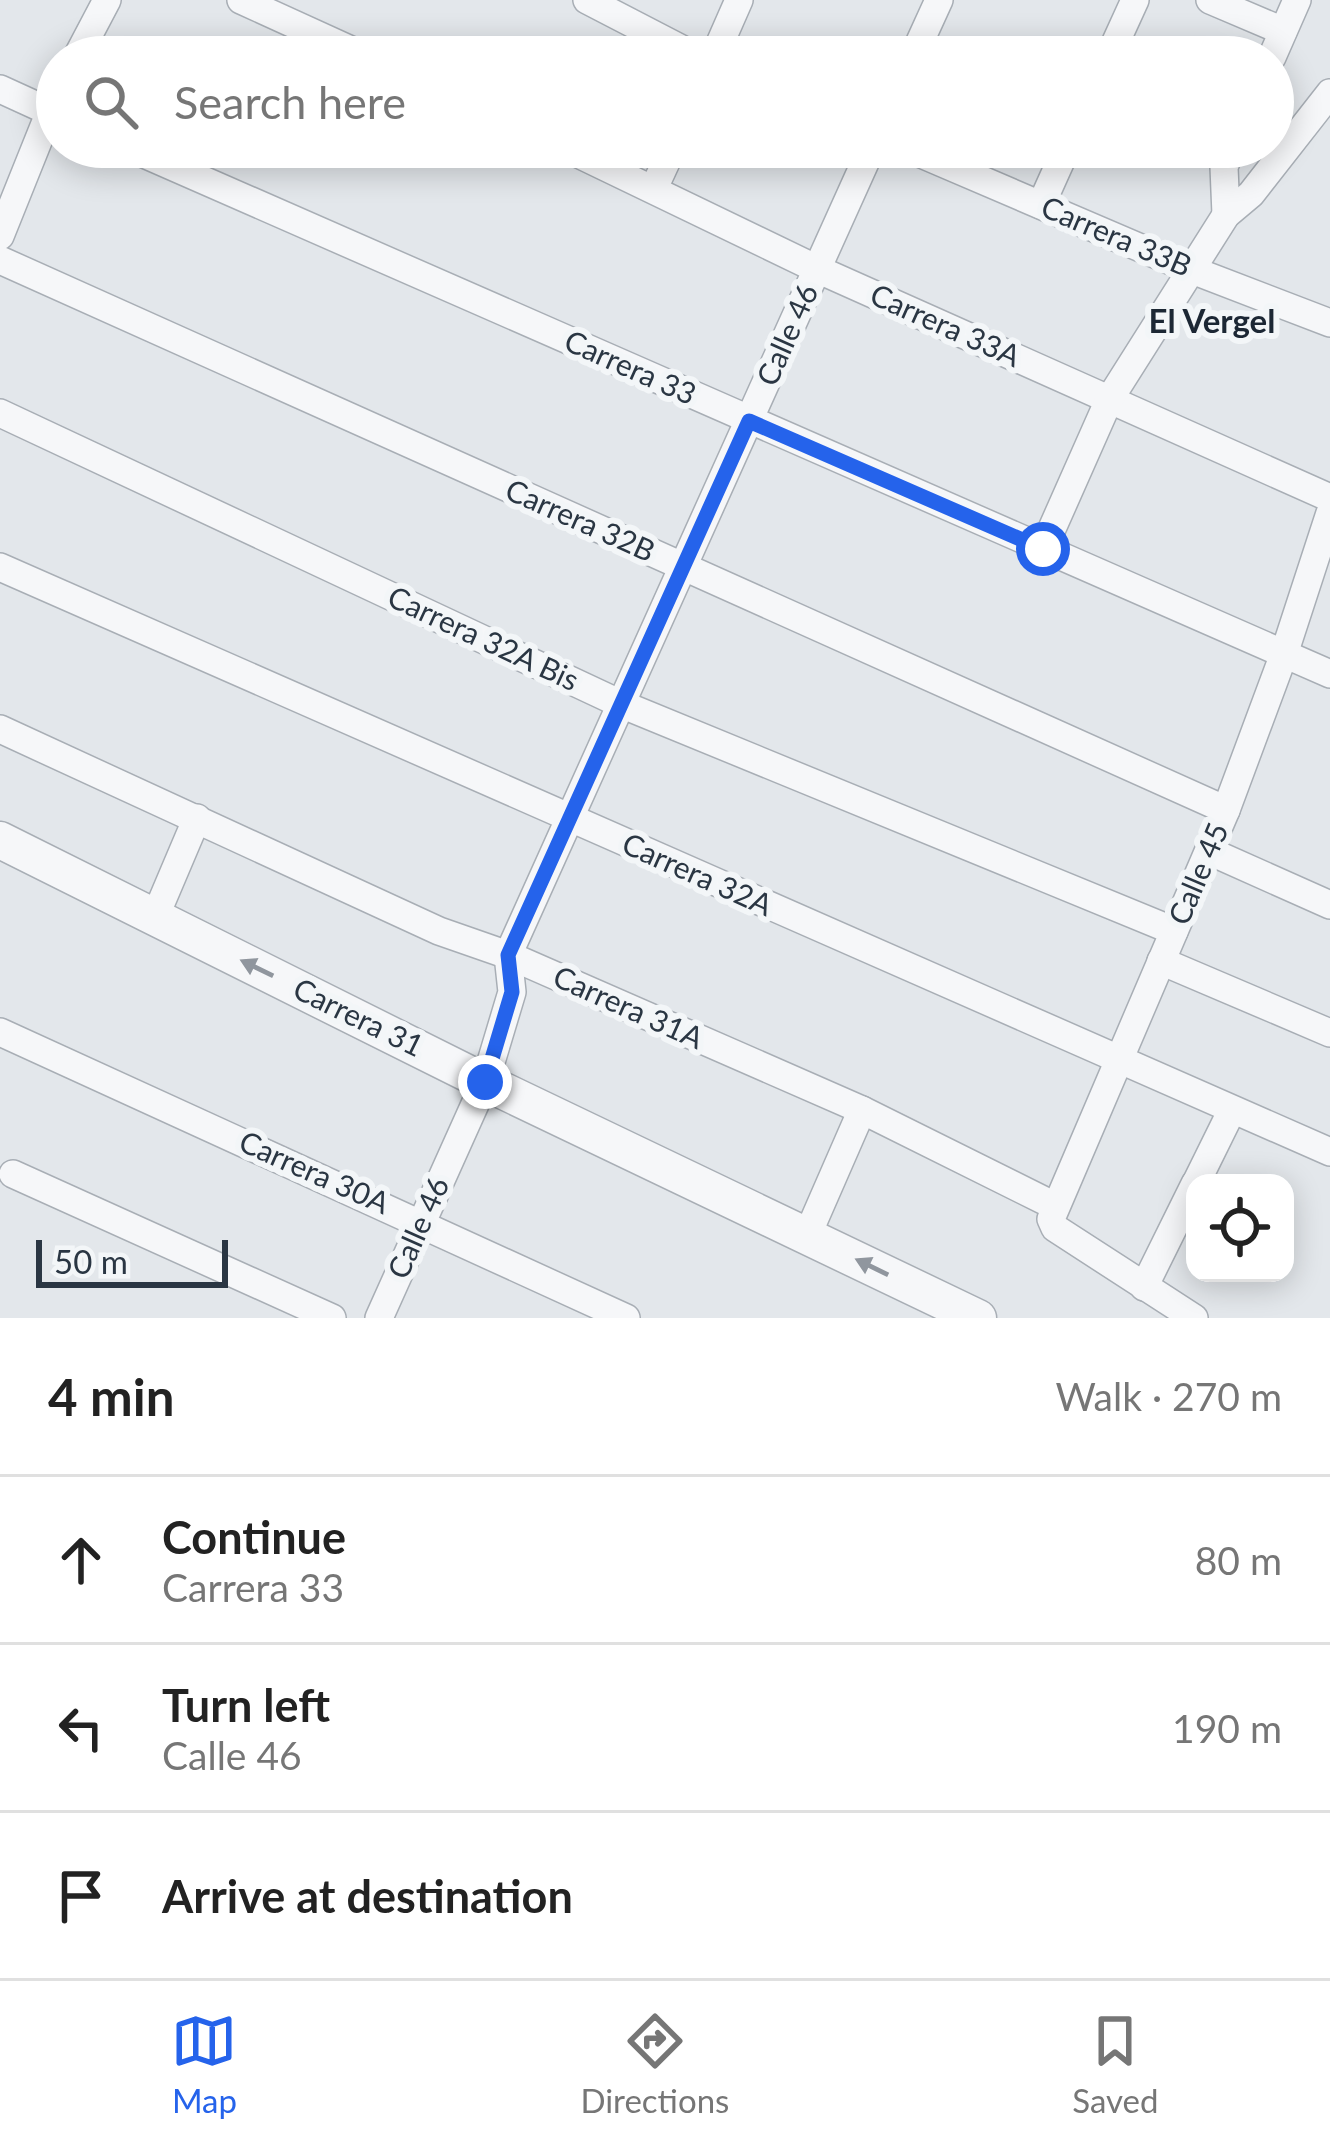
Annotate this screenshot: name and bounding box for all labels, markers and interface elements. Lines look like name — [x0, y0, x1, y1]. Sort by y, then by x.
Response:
search box — [36, 36, 1294, 168]
icon: search — [78, 69, 144, 135]
text: Search here — [174, 75, 406, 129]
street label: Carrera 33B — [1036, 187, 1197, 283]
street label: Carrera 33A — [865, 275, 1027, 374]
street label: Calle 46 — [748, 278, 824, 391]
district label: El Vergel — [1149, 300, 1275, 340]
street label: Carrera 33 — [560, 321, 702, 411]
street label: Carrera 32B — [501, 470, 661, 568]
route start — [1016, 522, 1070, 576]
street label: Carrera 32A Bis — [383, 577, 585, 697]
street label: Calle 45 — [1160, 817, 1235, 930]
street label: Carrera 32A — [617, 824, 779, 923]
street label: Carrera 31A — [548, 957, 710, 1056]
one-way arrow — [239, 958, 274, 978]
street label: Carrera 31 — [288, 969, 430, 1063]
route end — [458, 1055, 512, 1109]
street label: Carrera 30A — [234, 1122, 396, 1221]
street label: Calle 46 — [379, 1171, 455, 1284]
map controls — [1186, 1174, 1294, 1282]
button: locate — [1186, 1174, 1294, 1282]
scale bar — [36, 1234, 228, 1287]
text: 50 m — [54, 1241, 128, 1281]
one-way arrow — [854, 1257, 889, 1277]
text: 4 min — [48, 1366, 174, 1427]
text: Walk · 270 m — [1055, 1373, 1282, 1419]
text: Continue — [162, 1510, 346, 1564]
icon: ahead — [48, 1527, 114, 1593]
text: 80 m — [1195, 1537, 1282, 1583]
text: Carrera 33 — [162, 1564, 344, 1610]
text: Turn left — [162, 1678, 330, 1732]
icon: left — [48, 1695, 114, 1761]
text: 190 m — [1172, 1705, 1282, 1751]
text: Calle 46 — [162, 1732, 302, 1778]
icon: arrive — [48, 1863, 114, 1929]
text: Arrive at destination — [162, 1869, 573, 1923]
tab: Map — [171, 2008, 237, 2120]
tab: Directions — [580, 2008, 729, 2120]
tab: Saved — [1072, 2008, 1159, 2120]

